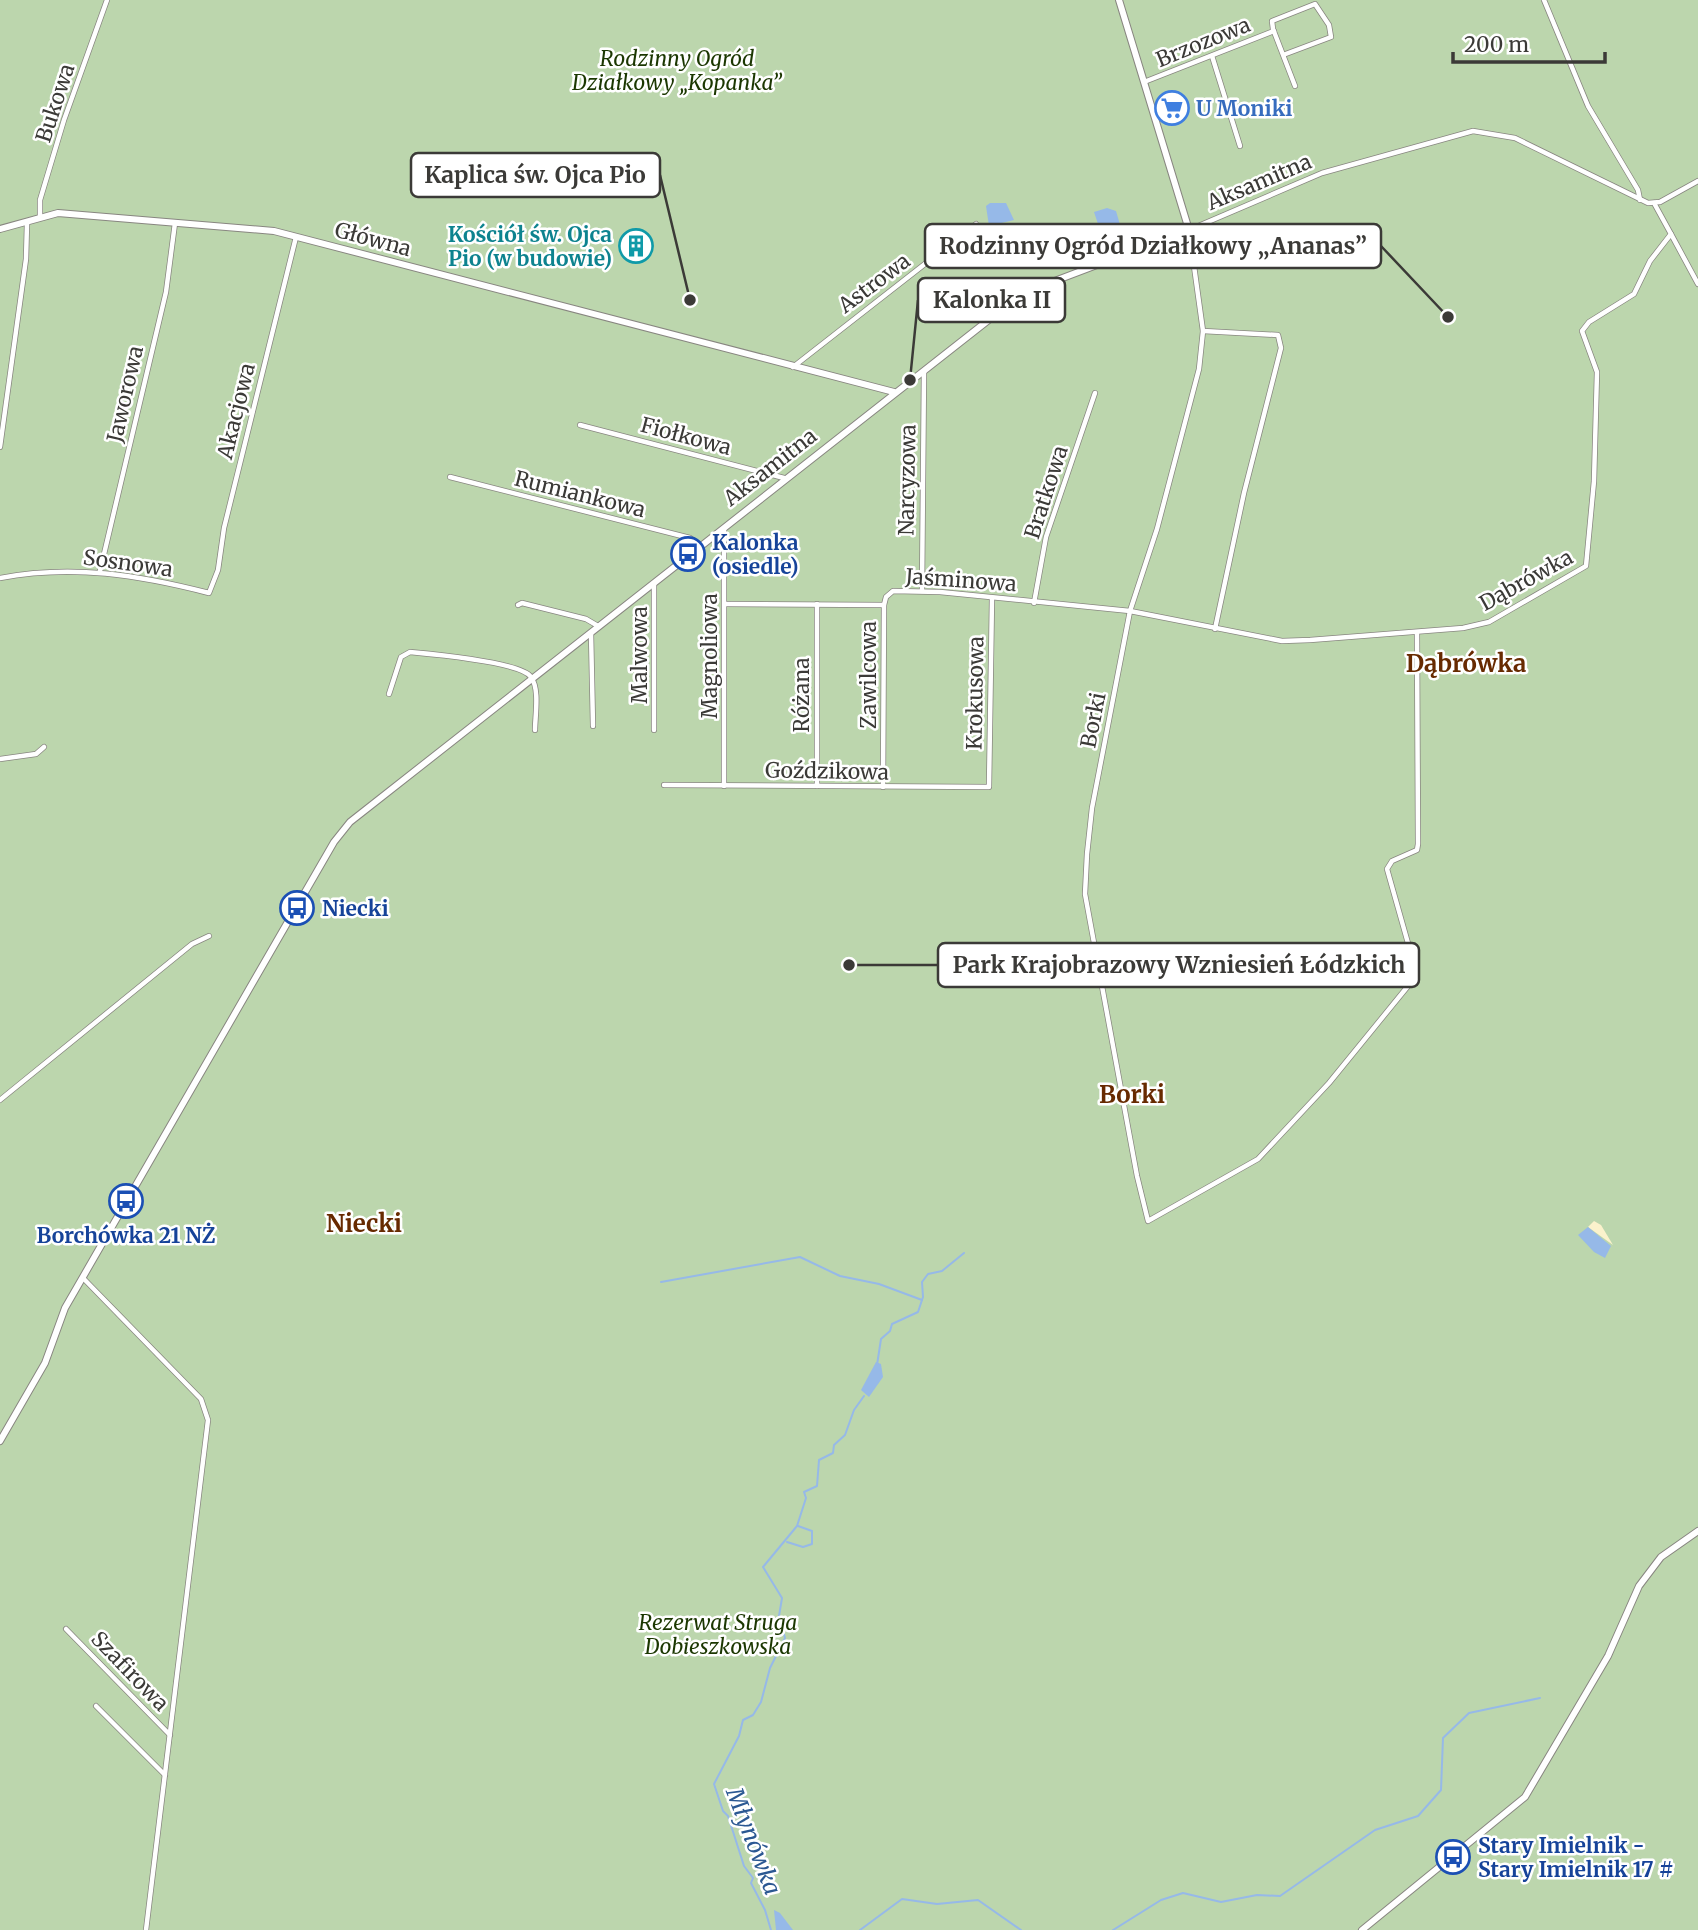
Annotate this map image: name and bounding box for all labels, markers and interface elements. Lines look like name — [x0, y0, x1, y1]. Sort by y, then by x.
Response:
street label: Brzozowa — [1152, 11, 1254, 73]
scale bar — [1453, 21, 1605, 65]
text: 200 m — [1464, 31, 1529, 58]
park label: Rodzinny Ogród Działkowy „Kopanka” — [571, 45, 783, 96]
street label: Bukowa — [30, 60, 80, 146]
supermarket icon: U Moniki — [1153, 89, 1191, 127]
place label: U Moniki — [1196, 95, 1293, 122]
street label: Aksamitna — [1202, 148, 1315, 217]
callout: Kaplica św. Ojca Pio — [411, 153, 660, 197]
text: Kaplica św. Ojca Pio — [424, 160, 646, 189]
street label: Główna — [332, 216, 414, 262]
place label: Kościół św. Ojca Pio (w budowie) — [448, 221, 612, 272]
callout: Rodzinny Ogród Działkowy „Ananas” — [925, 224, 1381, 268]
building icon: Kościół św. Ojca Pio (w budowie) — [617, 227, 655, 265]
text: Rodzinny Ogród Działkowy „Ananas” — [939, 231, 1367, 260]
street label: Astrowa — [832, 247, 915, 320]
callout: Kalonka II — [918, 278, 1065, 322]
text: Kalonka II — [933, 285, 1051, 314]
street label: Jaworowa — [101, 343, 149, 446]
street label: Akacjowa — [211, 360, 261, 463]
street label: Fiołkowa — [638, 411, 734, 461]
street label: Aksamitna — [717, 422, 822, 512]
street label: Narcyzowa — [893, 424, 921, 536]
street label: Bratkowa — [1018, 442, 1074, 542]
street label: Rumiankowa — [512, 465, 648, 523]
place label: Kalonka (osiedle) — [712, 529, 799, 580]
bus stop icon: Kalonka (osiedle) — [669, 535, 707, 573]
street label: Sosnowa — [81, 543, 175, 583]
street label: Dąbrówka — [1475, 543, 1577, 617]
street label: Jaśminowa — [904, 563, 1017, 597]
street label: Magnoliowa — [696, 593, 723, 719]
street label: Malwowa — [626, 606, 653, 704]
street label: Zawilcowa — [855, 621, 882, 729]
street label: Krokusowa — [961, 636, 989, 750]
district label: Dąbrówka — [1406, 648, 1526, 679]
street label: Różana — [788, 658, 815, 732]
street label: Borki — [1074, 690, 1112, 750]
street label: Goździkowa — [765, 756, 889, 786]
bus stop icon: Niecki — [278, 889, 316, 927]
place label: Niecki — [322, 895, 389, 922]
callout: Park Krajobrazowy Wzniesień Łódzkich — [938, 943, 1419, 987]
text: Park Krajobrazowy Wzniesień Łódzkich — [953, 950, 1405, 979]
district label: Borki — [1099, 1079, 1165, 1110]
bus stop icon: Borchówka 21 NŻ — [107, 1182, 145, 1220]
district label: Niecki — [326, 1208, 402, 1239]
place label: Borchówka 21 NŻ — [36, 1222, 216, 1249]
park label: Rezerwat Struga Dobieszkowska — [639, 1609, 797, 1660]
street label: Szafirowa — [85, 1626, 175, 1716]
water label: Młynówka — [720, 1782, 788, 1899]
place label: Stary Imielnik - Stary Imielnik 17 # — [1478, 1832, 1674, 1883]
bus stop icon: Stary Imielnik - Stary Imielnik 17 # — [1434, 1838, 1472, 1876]

